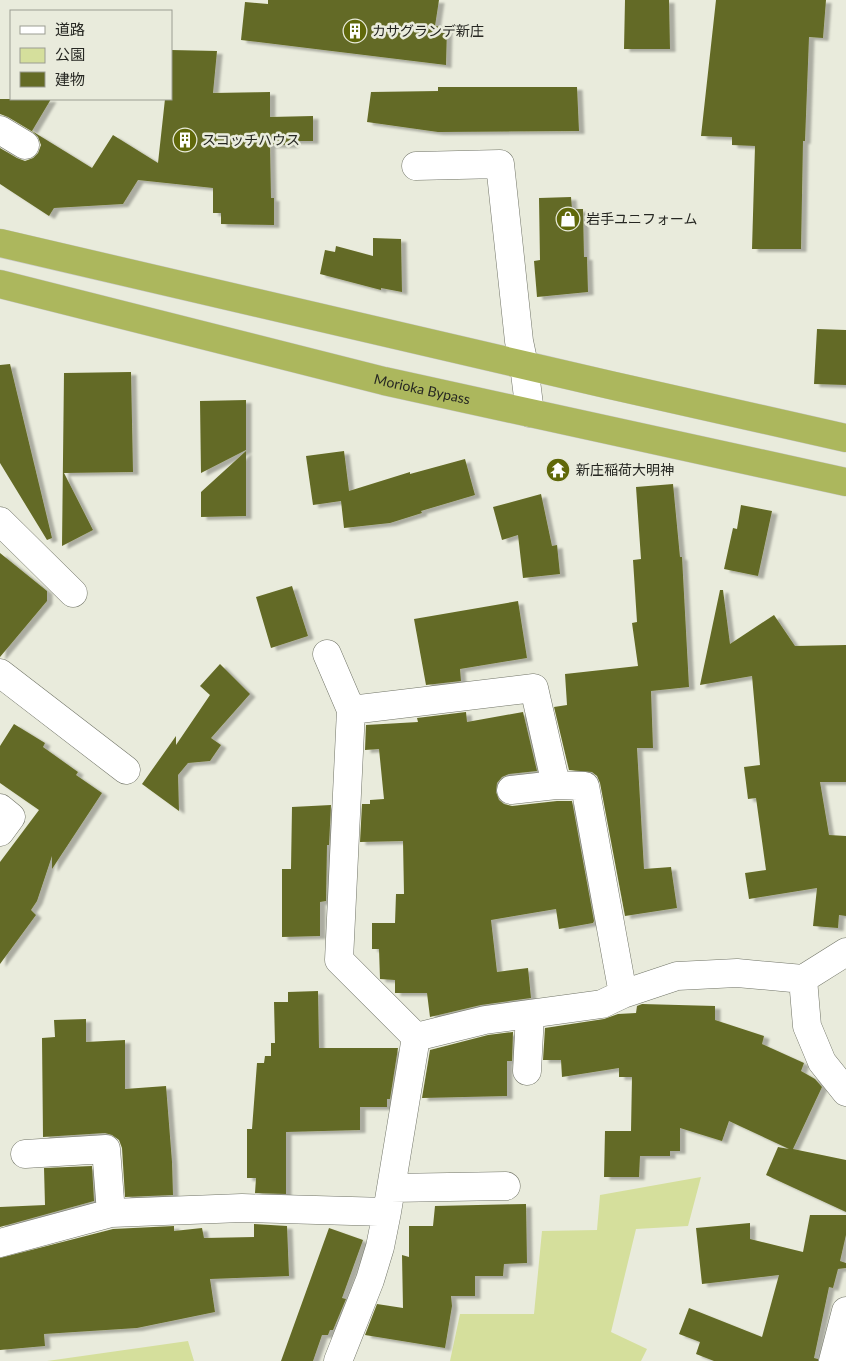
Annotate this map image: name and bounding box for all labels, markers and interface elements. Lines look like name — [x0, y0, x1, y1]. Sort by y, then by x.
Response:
legend — [10, 10, 172, 100]
building icon: カサグランデ新庄 — [342, 18, 368, 44]
text: 道路 — [55, 20, 85, 38]
place label: カサグランデ新庄 — [372, 22, 484, 39]
text: 公園 — [55, 45, 85, 63]
text: 建物 — [55, 70, 85, 88]
building icon: スコッチハウス — [172, 127, 198, 153]
place label: スコッチハウス — [202, 131, 300, 148]
shop icon: 岩手ユニフォーム — [555, 206, 581, 232]
place label: 岩手ユニフォーム — [586, 210, 698, 227]
street label: Morioka Bypass — [372, 370, 472, 408]
temple icon: 新庄稲荷大明神 — [545, 457, 571, 483]
place label: 新庄稲荷大明神 — [576, 461, 674, 478]

